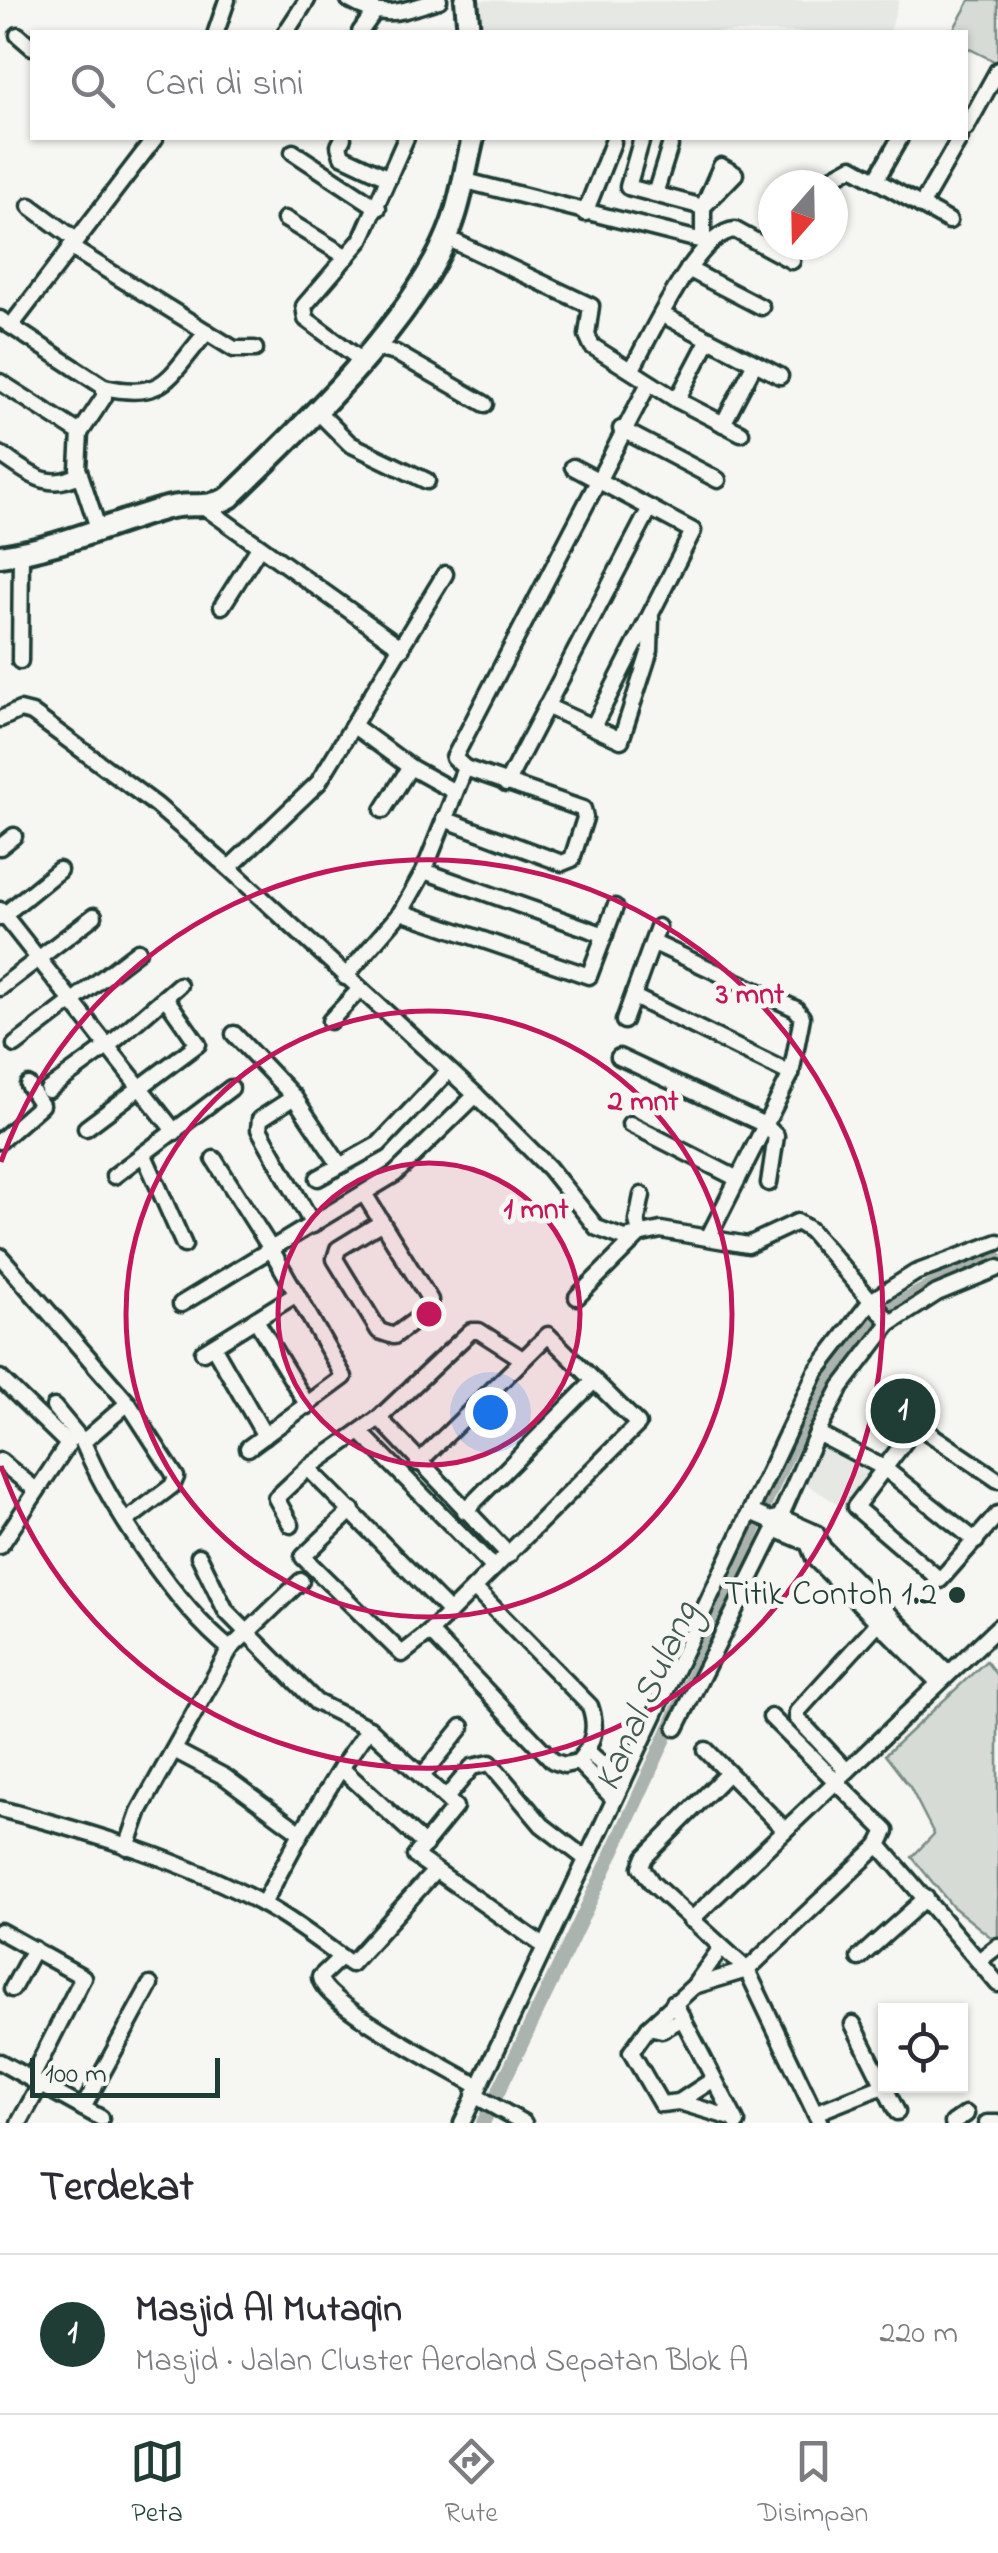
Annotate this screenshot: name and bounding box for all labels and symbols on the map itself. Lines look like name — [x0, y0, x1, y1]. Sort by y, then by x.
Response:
north arrow — [758, 170, 848, 260]
text: 3 mnt — [715, 974, 785, 1018]
text: 2 mnt — [607, 1081, 679, 1125]
text: 1 mnt — [503, 1189, 570, 1233]
centre of rings — [411, 1296, 447, 1332]
pin: 1 — [870, 1374, 936, 1448]
your location — [465, 1387, 516, 1438]
place label: Titik Contoh 1.2 — [724, 1570, 937, 1621]
marker: Titik Contoh 1.2 — [946, 1584, 968, 1606]
water label: Kanal Sulang — [581, 1592, 715, 1801]
scale bar — [30, 2053, 220, 2098]

